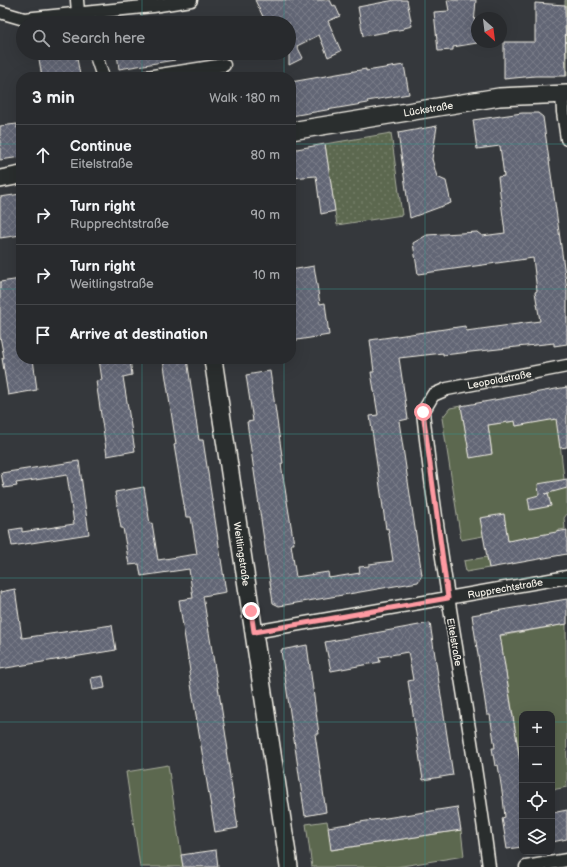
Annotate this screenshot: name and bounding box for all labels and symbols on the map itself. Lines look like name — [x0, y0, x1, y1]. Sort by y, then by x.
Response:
north arrow — [471, 12, 507, 48]
street label: Lückstraße — [403, 100, 454, 120]
street label: Leopoldstraße — [466, 368, 533, 392]
route start — [414, 403, 432, 421]
street label: Weitlingstraße — [230, 521, 252, 587]
street label: Rupprechtstraße — [467, 576, 544, 601]
route end — [242, 602, 260, 620]
street label: Eitelstraße — [444, 617, 464, 667]

